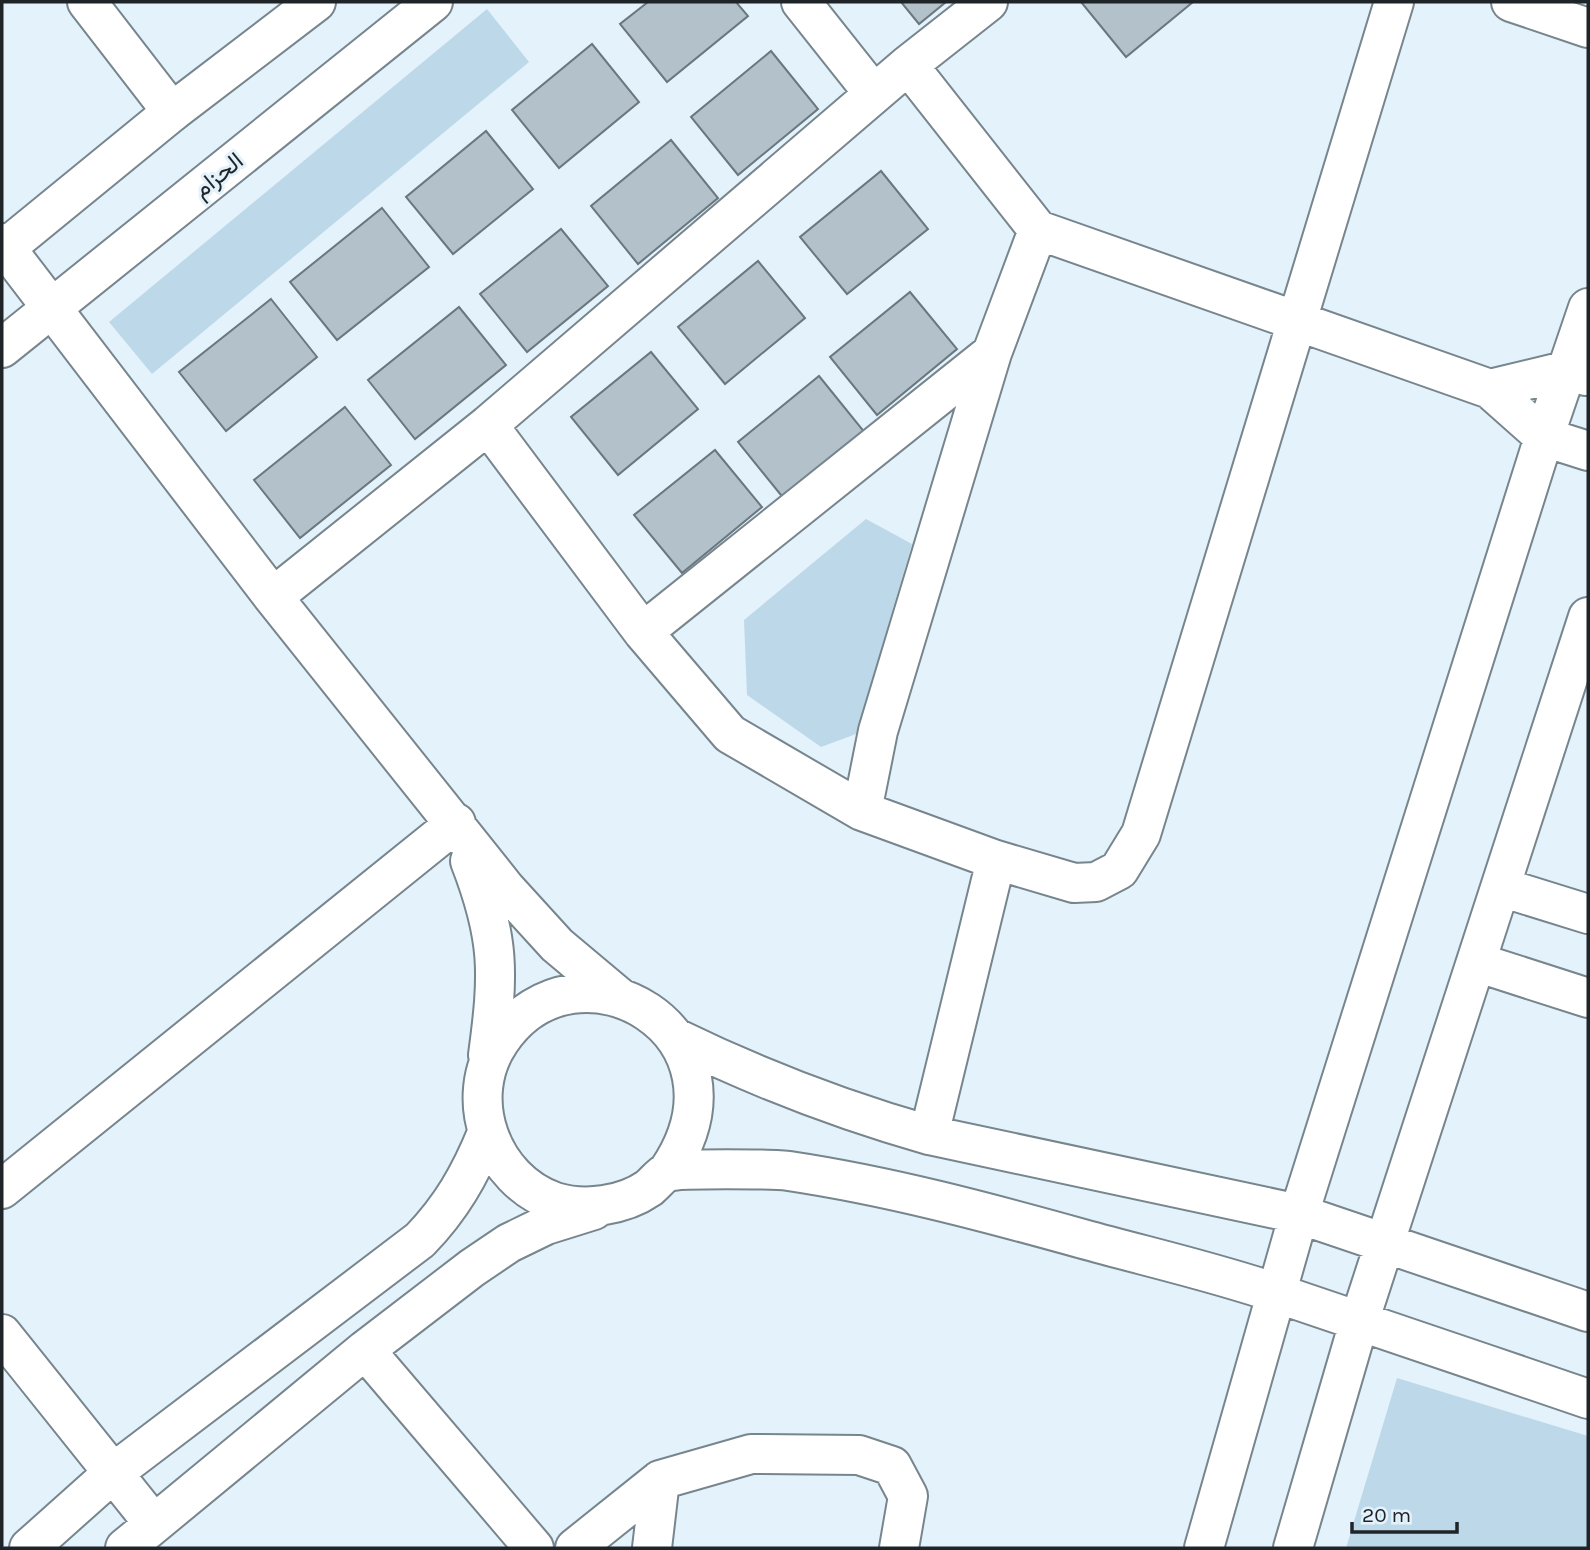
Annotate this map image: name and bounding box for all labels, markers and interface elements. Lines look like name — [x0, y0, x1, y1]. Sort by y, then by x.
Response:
street label: الحزام — [187, 146, 250, 205]
scale bar — [1352, 1490, 1457, 1534]
text: 20 m — [1362, 1503, 1411, 1527]

